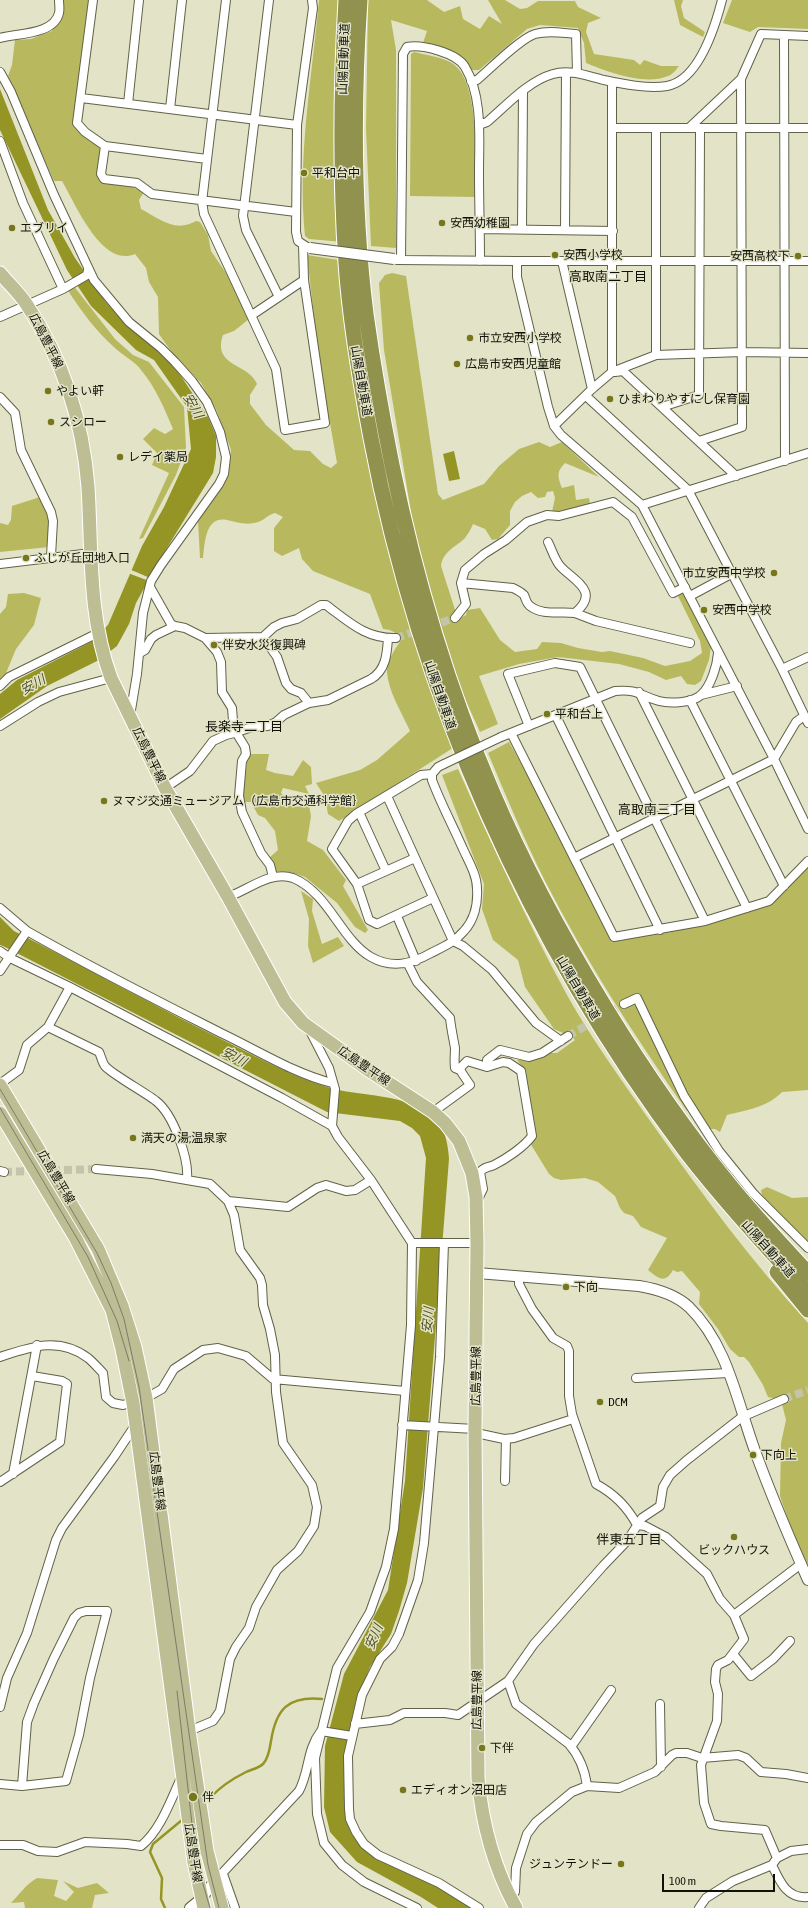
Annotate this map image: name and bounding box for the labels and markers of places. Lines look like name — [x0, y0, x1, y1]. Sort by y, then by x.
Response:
place label: 平和台中 — [312, 166, 360, 180]
marker: 平和台中 — [299, 168, 309, 178]
place label: 安西幼稚園 — [450, 216, 510, 230]
marker: 安西幼稚園 — [437, 218, 447, 228]
place label: エブリイ — [20, 221, 68, 235]
marker: エブリイ — [7, 223, 17, 233]
place label: 安西小学校 — [563, 248, 623, 262]
place label: 安西高校下 — [730, 249, 790, 263]
marker: 安西小学校 — [550, 250, 560, 260]
marker: 安西高校下 — [793, 251, 803, 261]
place label: 市立安西小学校 — [478, 331, 562, 345]
marker: 市立安西小学校 — [465, 333, 475, 343]
place label: 広島市安西児童館 — [465, 357, 561, 371]
marker: 広島市安西児童館 — [452, 359, 462, 369]
place label: やよい軒 — [56, 384, 104, 398]
marker: やよい軒 — [43, 386, 53, 396]
place label: ひまわりやすにし保育園 — [618, 392, 750, 406]
marker: ひまわりやすにし保育園 — [605, 394, 615, 404]
place label: スシロー — [59, 415, 107, 429]
marker: スシロー — [46, 417, 56, 427]
place label: レデイ薬局 — [128, 450, 188, 464]
marker: レデイ薬局 — [115, 452, 125, 462]
place label: ふじが丘団地入口 — [34, 551, 130, 565]
marker: ふじが丘団地入口 — [21, 553, 31, 563]
place label: 市立安西中学校 — [682, 566, 766, 580]
marker: 市立安西中学校 — [769, 568, 779, 578]
place label: 安西中学校 — [712, 603, 772, 617]
marker: 安西中学校 — [699, 605, 709, 615]
place label: 伴安水災復興碑 — [222, 638, 306, 652]
marker: 伴安水災復興碑 — [209, 640, 219, 650]
place label: 平和台上 — [555, 707, 603, 721]
marker: 平和台上 — [542, 709, 552, 719]
place label: ヌマジ交通ミュージアム（広島市交通科学館｝ — [112, 794, 364, 808]
marker: ヌマジ交通ミュージアム（広島市交通科学館｝ — [99, 796, 109, 806]
place label: 満天の湯;温泉家 — [141, 1131, 227, 1145]
marker: 満天の湯;温泉家 — [128, 1133, 138, 1143]
place label: 下向 — [574, 1280, 598, 1294]
marker: 下向 — [561, 1282, 571, 1292]
place label: DCM — [608, 1395, 628, 1409]
marker: DCM — [595, 1397, 605, 1407]
place label: 下向上 — [761, 1448, 797, 1462]
marker: 下向上 — [748, 1450, 758, 1460]
marker: ビックハウス — [729, 1532, 739, 1542]
place label: ビックハウス — [698, 1543, 770, 1557]
place label: 下伴 — [490, 1741, 514, 1755]
marker: 下伴 — [477, 1743, 487, 1753]
place label: エディオン沼田店 — [411, 1783, 507, 1797]
marker: エディオン沼田店 — [398, 1785, 408, 1795]
place label: 伴 — [202, 1790, 214, 1804]
marker: 伴 — [187, 1791, 199, 1803]
place label: ジュンテンドー — [529, 1857, 613, 1871]
marker: ジュンテンドー — [616, 1859, 626, 1869]

